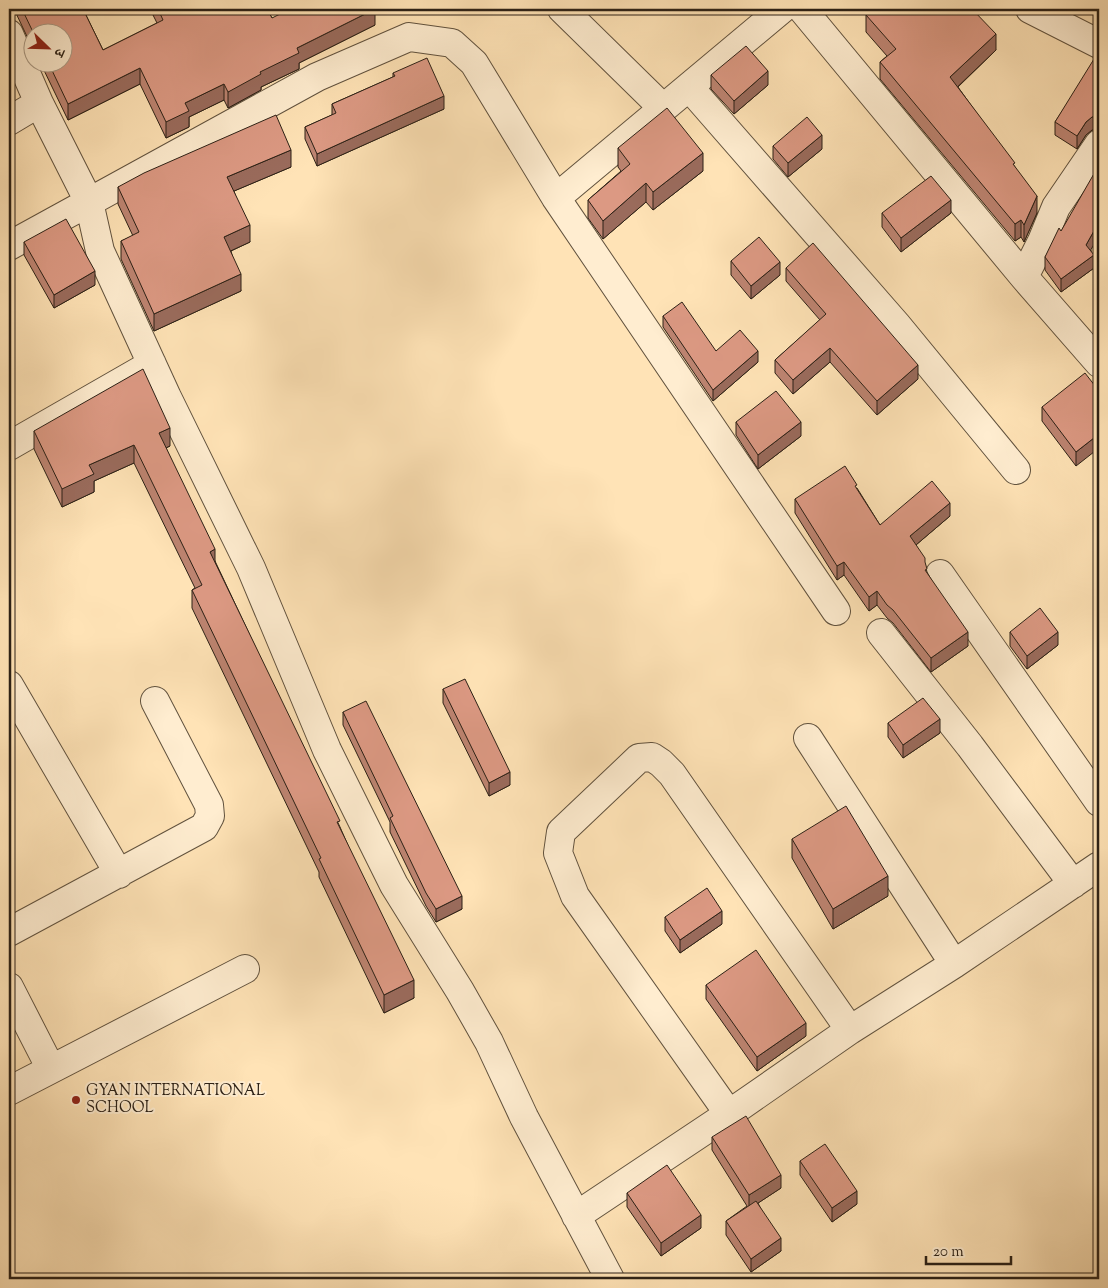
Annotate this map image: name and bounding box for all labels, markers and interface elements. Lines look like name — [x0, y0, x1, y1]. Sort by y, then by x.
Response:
north arrow — [22, 22, 72, 72]
text: उ — [47, 44, 69, 60]
place label: GYAN INTERNATIONAL SCHOOL — [86, 1081, 265, 1119]
marker: GYAN INTERNATIONAL SCHOOL — [70, 1094, 82, 1106]
scale bar — [926, 1233, 1010, 1265]
text: 20 m — [933, 1242, 964, 1263]

